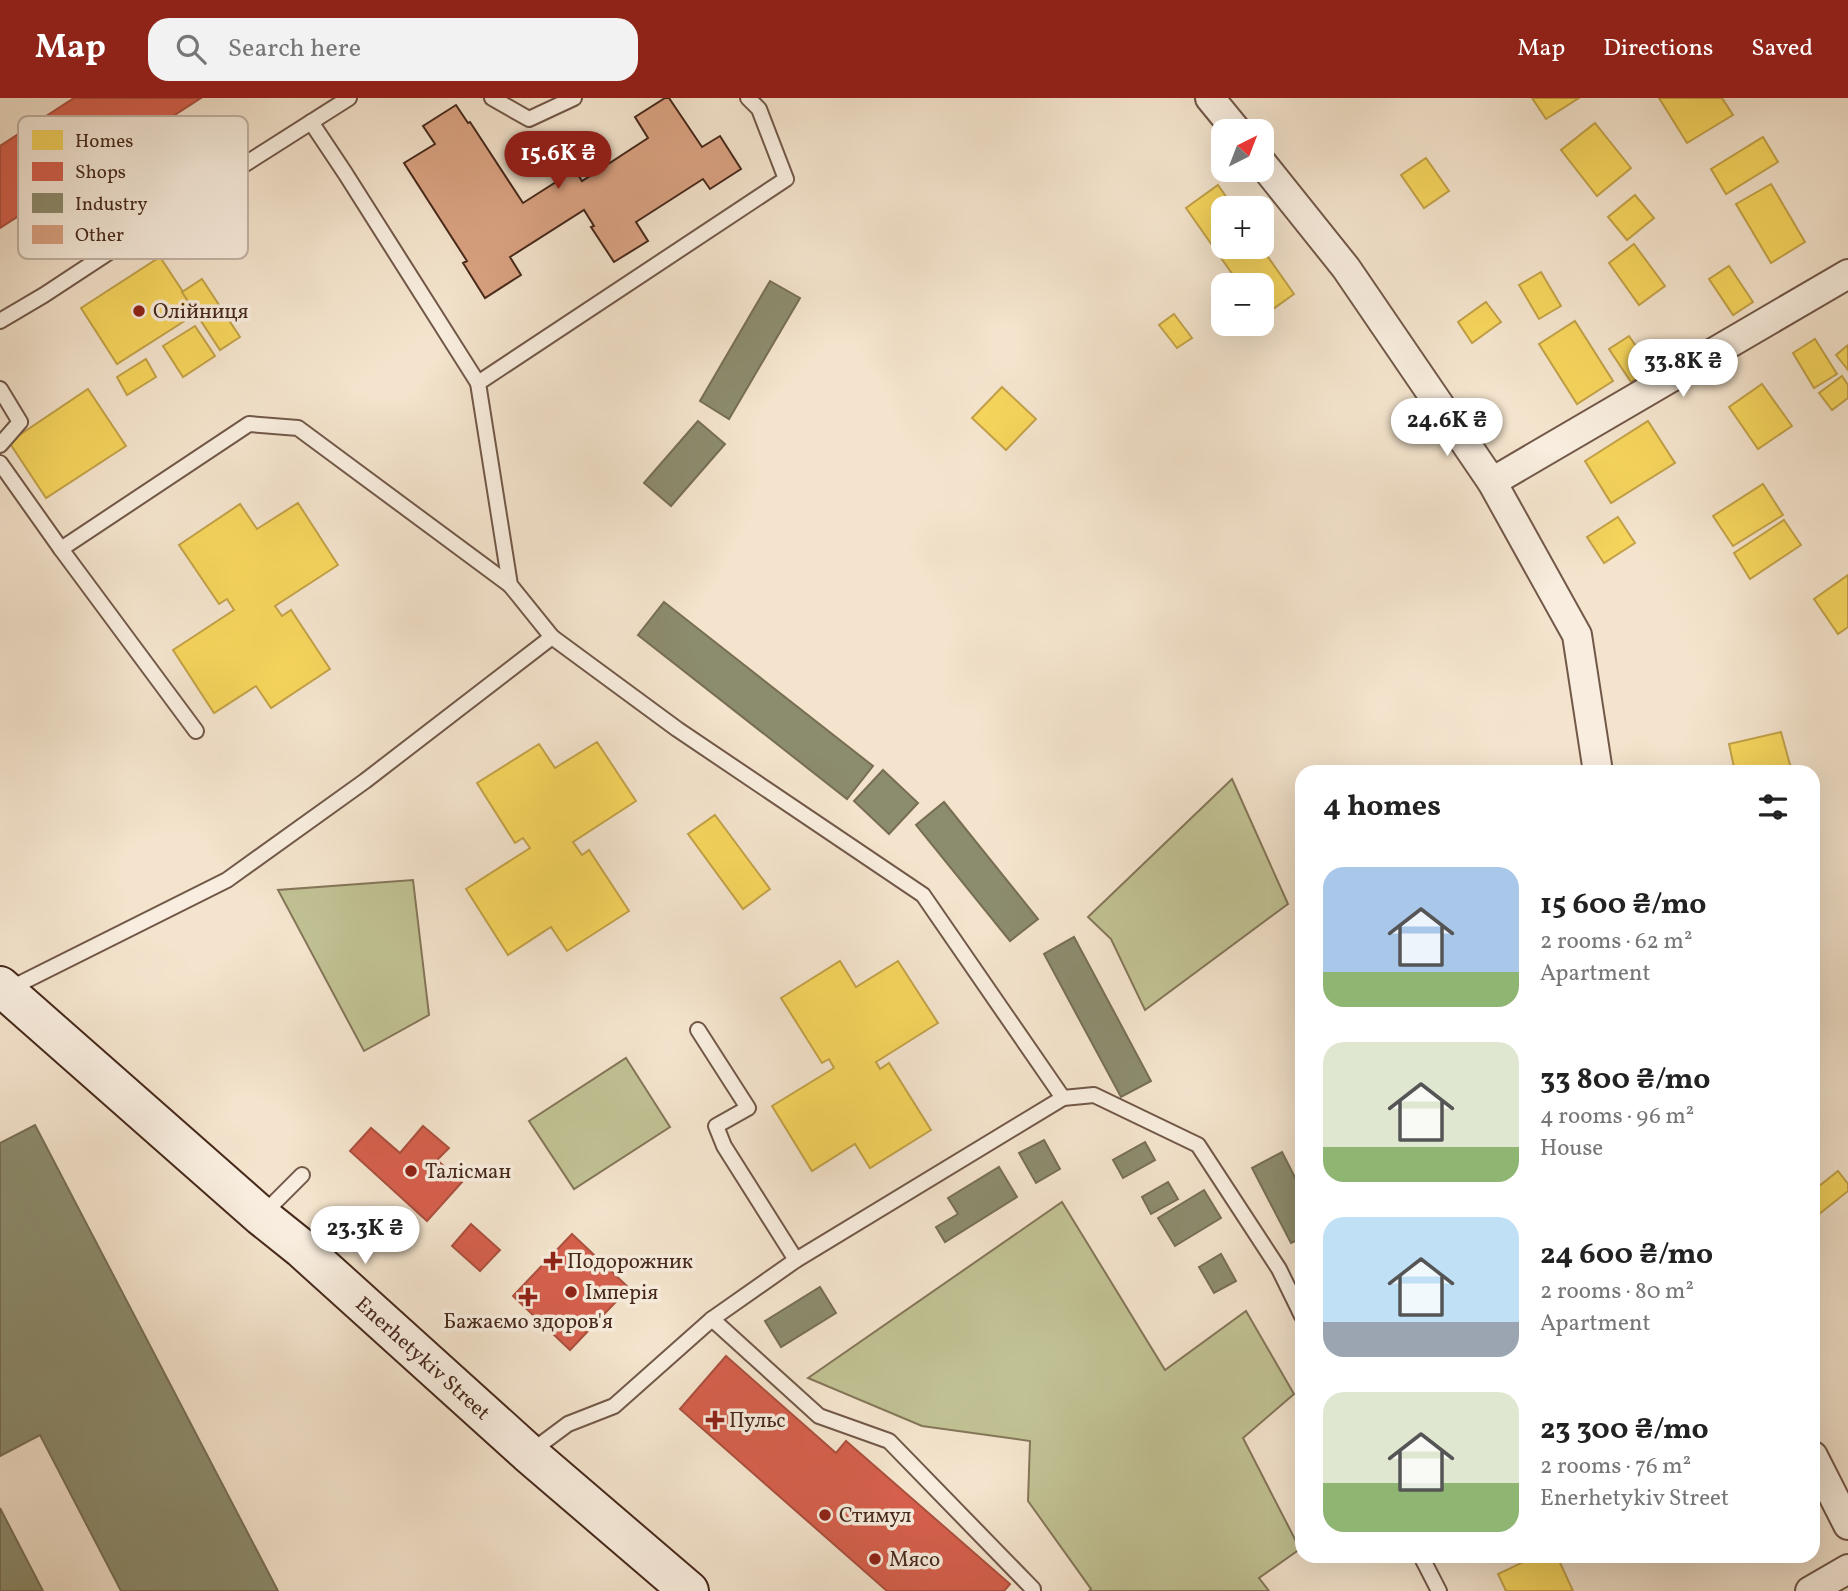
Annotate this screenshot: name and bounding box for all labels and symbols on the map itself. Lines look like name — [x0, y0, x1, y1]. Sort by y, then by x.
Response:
legend — [18, 116, 248, 259]
north arrow — [1211, 119, 1274, 182]
text: Homes — [75, 129, 133, 155]
pin: 15.6K ₴ — [493, 132, 623, 191]
text: Shops — [75, 160, 126, 186]
text: Industry — [75, 192, 148, 218]
text: Other — [75, 223, 124, 249]
place label: Олійниця — [153, 298, 249, 327]
marker: Олійниця — [131, 303, 147, 319]
pin: 33.8K ₴ — [1618, 340, 1748, 399]
pin: 24.6K ₴ — [1382, 398, 1512, 458]
place label: Талісман — [425, 1158, 511, 1187]
marker: Талісман — [403, 1163, 419, 1179]
pin: 23.3K ₴ — [300, 1206, 430, 1266]
place label: Подорожник — [567, 1248, 693, 1277]
marker: Подорожник — [545, 1253, 561, 1269]
place label: Імперія — [585, 1279, 658, 1308]
marker: Імперія — [563, 1284, 579, 1300]
marker: Бажаємо здоров'я — [520, 1289, 536, 1305]
street label: Enerhetykiv Street — [348, 1291, 496, 1428]
place label: Бажаємо здоров'я — [443, 1308, 613, 1337]
place label: Пульс — [729, 1407, 786, 1436]
marker: Пульс — [707, 1412, 723, 1428]
place label: Стимул — [839, 1502, 911, 1531]
marker: Стимул — [817, 1507, 833, 1523]
place label: Мясо — [889, 1546, 940, 1575]
marker: Мясо — [867, 1551, 883, 1567]

